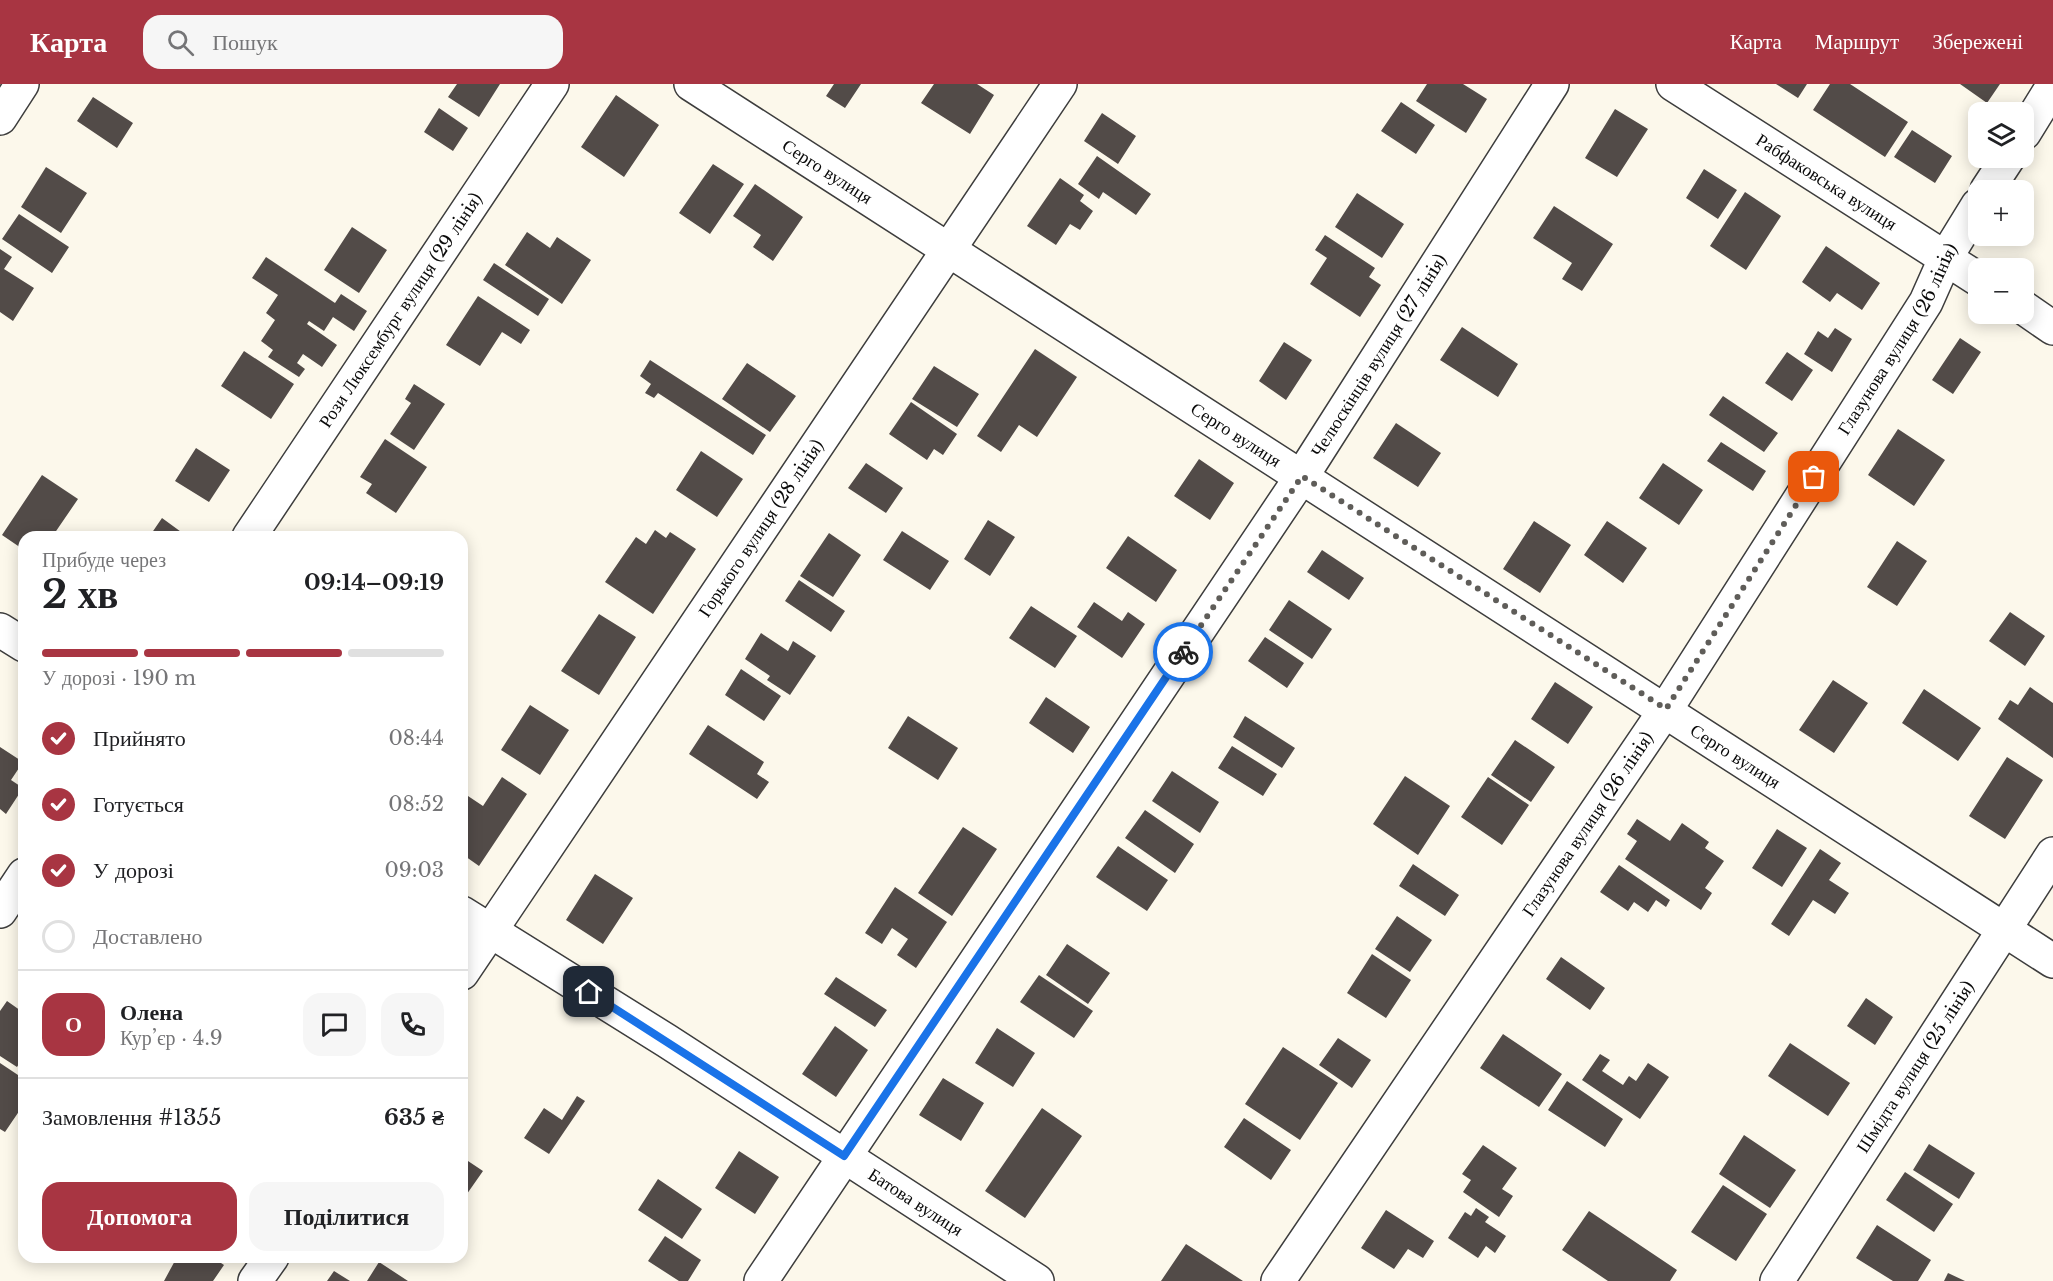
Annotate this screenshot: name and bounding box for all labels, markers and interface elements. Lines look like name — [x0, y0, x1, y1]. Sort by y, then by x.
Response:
search box — [143, 15, 563, 69]
text: Карта — [30, 25, 107, 60]
icon: search — [164, 26, 197, 59]
text: Пошук — [212, 29, 278, 56]
text: Карта — [1730, 29, 1782, 55]
text: Маршрут — [1815, 29, 1899, 55]
text: Збережені — [1932, 29, 2023, 55]
map controls — [1968, 102, 2034, 324]
button: layers — [1968, 102, 2034, 168]
street label: Рабфаковська вулиця — [1752, 129, 1901, 235]
street label: Серго вулиця — [778, 135, 876, 209]
button: + — [1968, 180, 2034, 246]
street label: Рози Люксембург вулиця (29 лiнiя) — [314, 188, 487, 432]
street label: Глазунова вулиця (26 лiнiя) — [1833, 239, 1963, 439]
street label: Челюскінців вулиця (27 лiнiя) — [1306, 250, 1452, 461]
button: − — [1968, 258, 2034, 324]
street label: Серго вулиця — [1187, 398, 1285, 472]
street label: Горького вулиця (28 лiнiя) — [694, 435, 829, 621]
pin — [1788, 451, 1839, 502]
icon: bag — [1797, 460, 1830, 493]
text: Прибуде через — [42, 548, 166, 572]
text: 09:14–09:19 — [304, 569, 444, 596]
text: 2 хв — [42, 570, 118, 619]
courier — [1153, 622, 1213, 682]
icon: bike — [1167, 636, 1200, 669]
text: У дорозі · 190 m — [42, 666, 196, 690]
street label: Серго вулиця — [1686, 719, 1785, 794]
icon: check — [42, 722, 75, 755]
text: Прийнято — [93, 725, 186, 752]
text: 08:44 — [389, 726, 444, 750]
street label: Глазунова вулиця (26 лiнiя) — [1517, 728, 1658, 921]
icon: check — [42, 788, 75, 821]
text: Готується — [93, 791, 184, 818]
text: 08:52 — [388, 792, 444, 816]
icon: check — [42, 854, 75, 887]
text: У дорозі — [93, 857, 174, 884]
text: 09:03 — [385, 858, 444, 882]
text: Доставлено — [93, 923, 203, 950]
pin — [563, 966, 614, 1017]
icon: home — [572, 975, 605, 1008]
street label: Шмідта вулиця (25 лiнiя) — [1852, 977, 1979, 1157]
button: chat — [303, 993, 366, 1056]
button: phone — [381, 993, 444, 1056]
text: Олена — [120, 999, 183, 1026]
text: О — [65, 1011, 82, 1038]
text: Кур’єр · 4.9 — [120, 1026, 223, 1050]
text: Замовлення #1355 — [42, 1104, 222, 1131]
text: 635 ₴ — [384, 1104, 444, 1131]
street label: Батова вулиця — [864, 1163, 967, 1241]
button: Допомога — [42, 1182, 237, 1251]
button: Поділитися — [249, 1182, 444, 1251]

